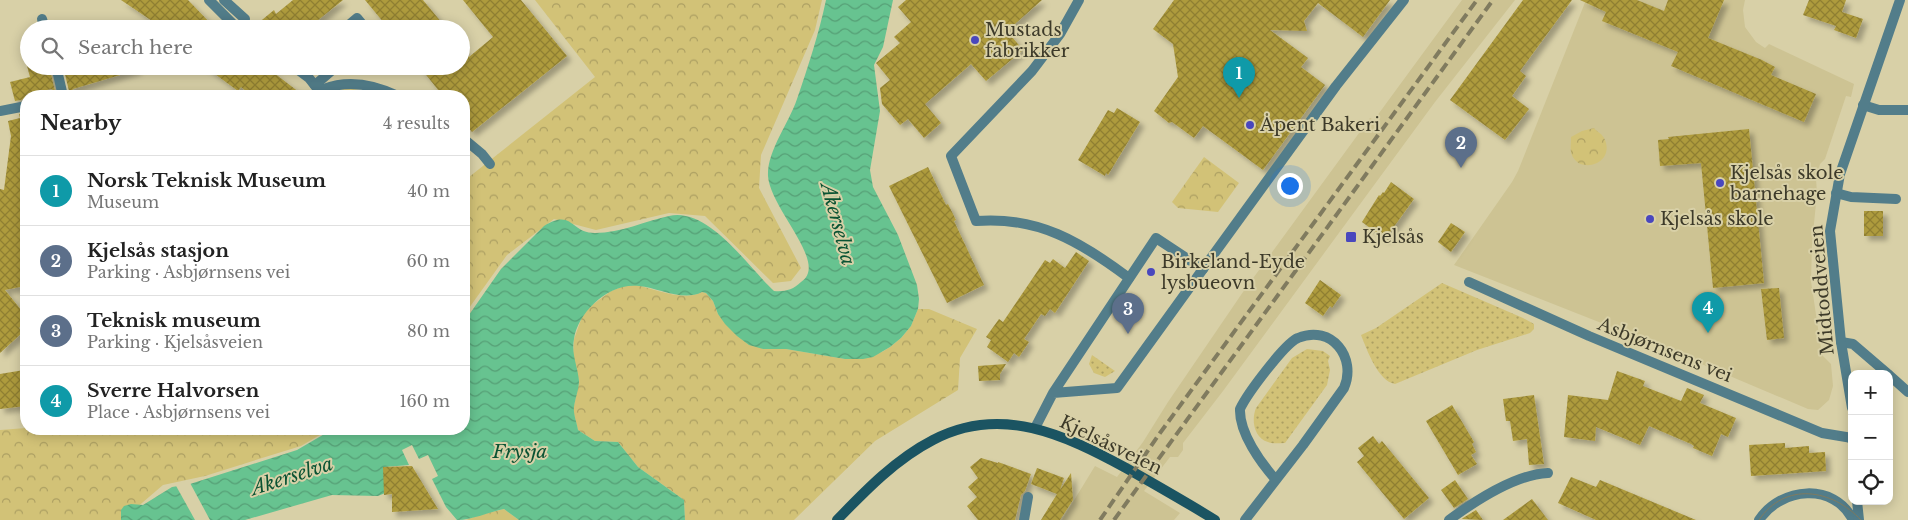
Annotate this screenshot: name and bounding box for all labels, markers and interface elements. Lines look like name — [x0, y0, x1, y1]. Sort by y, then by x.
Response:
place label: Mustads fabrikker — [985, 19, 1070, 62]
search box — [20, 20, 470, 75]
icon: search — [38, 34, 66, 62]
marker: Mustads fabrikker — [969, 34, 981, 46]
text: Search here — [78, 36, 193, 59]
pin: 1 — [1223, 57, 1255, 98]
text: Nearby — [40, 110, 121, 136]
text: 4 results — [383, 113, 450, 133]
place label: Åpent Bakeri — [1259, 113, 1380, 136]
marker: Åpent Bakeri — [1244, 119, 1256, 131]
pin: 2 — [1445, 127, 1477, 168]
place label: Kjelsås skole barnehage — [1729, 162, 1844, 205]
text: Norsk Teknisk Museum — [87, 169, 326, 192]
your location — [1277, 173, 1303, 199]
water label: Akerselva — [815, 177, 860, 268]
marker: Kjelsås skole barnehage — [1714, 177, 1726, 189]
text: 1 — [53, 181, 59, 201]
text: 40 m — [407, 181, 450, 201]
text: Museum — [87, 192, 159, 212]
place label: Kjelsås skole — [1660, 208, 1774, 230]
marker: Kjelsås skole — [1644, 213, 1656, 225]
street label: Midtoddveien — [1805, 224, 1839, 356]
place label: Kjelsås — [1362, 226, 1424, 248]
marker: Kjelsås — [1344, 230, 1358, 244]
text: Kjelsås stasjon — [87, 239, 229, 262]
text: 2 — [51, 251, 61, 271]
text: 60 m — [407, 251, 450, 271]
place label: Birkeland-Eyde lysbueovn — [1161, 251, 1305, 294]
text: Parking · Asbjørnsens vei — [87, 262, 290, 282]
marker: Birkeland-Eyde lysbueovn — [1145, 266, 1157, 278]
pin: 4 — [1692, 292, 1724, 333]
pin: 3 — [1112, 293, 1144, 334]
text: Teknisk museum — [87, 309, 261, 332]
street label: Asbjørnsens vei — [1594, 313, 1735, 387]
text: 3 — [51, 321, 61, 341]
text: 80 m — [407, 321, 450, 341]
text: Parking · Kjelsåsveien — [87, 332, 263, 352]
map controls — [1848, 370, 1893, 505]
button: + — [1848, 370, 1893, 415]
text: Sverre Halvorsen — [87, 379, 259, 402]
text: 4 — [51, 391, 61, 411]
text: 160 m — [399, 391, 450, 411]
text: Place · Asbjørnsens vei — [87, 402, 270, 422]
street label: Kjelsåsveien — [1056, 411, 1166, 479]
button: − — [1848, 415, 1893, 460]
water label: Frysja — [492, 440, 548, 463]
water label: Akerselva — [245, 452, 336, 501]
button: locate — [1848, 460, 1893, 505]

